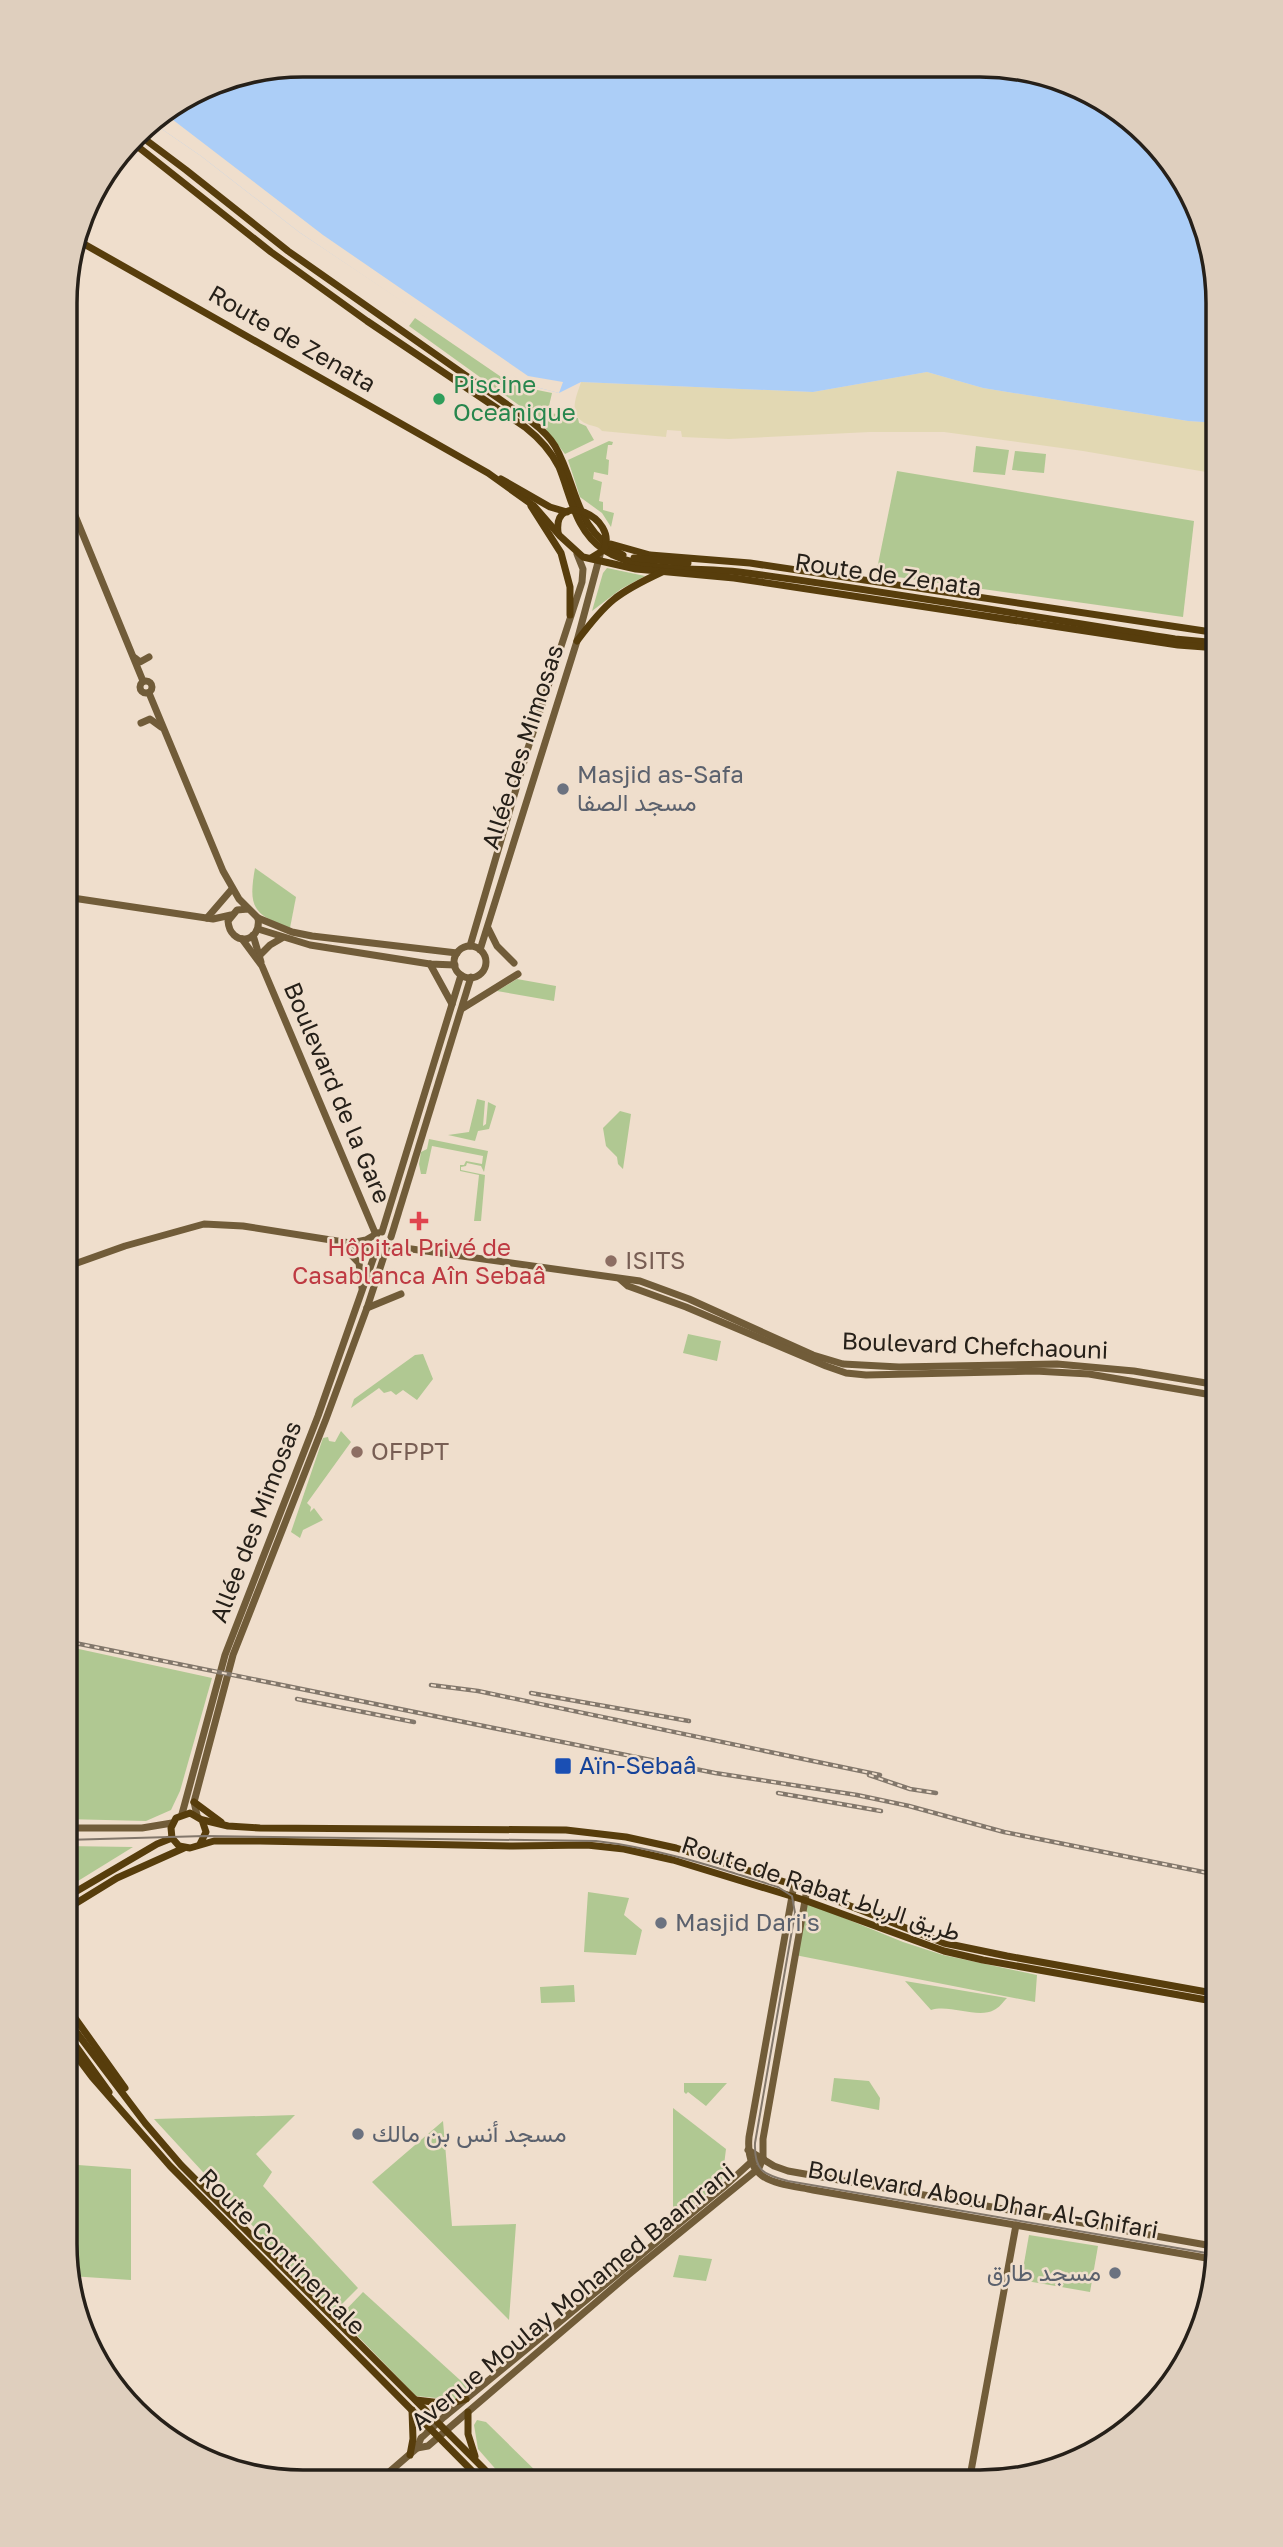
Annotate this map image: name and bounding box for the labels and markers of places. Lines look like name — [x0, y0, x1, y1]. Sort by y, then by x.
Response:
place label: Piscine Oceanique — [453, 369, 576, 426]
marker: Piscine Oceanique — [431, 391, 447, 407]
place label: Masjid as-Safa مسجد الصفا — [577, 759, 744, 817]
marker: Masjid as-Safa مسجد الصفا — [555, 781, 571, 797]
marker: Hôpital Privé de Casablanca Aîn Sebaâ — [409, 1211, 429, 1231]
place label: Hôpital Privé de Casablanca Aîn Sebaâ — [292, 1232, 546, 1289]
place label: ISITS — [625, 1245, 685, 1274]
marker: ISITS — [603, 1253, 619, 1269]
place label: OFPPT — [371, 1436, 449, 1465]
marker: OFPPT — [349, 1444, 365, 1460]
place label: Aïn-Sebaâ — [579, 1750, 697, 1779]
marker: Aïn-Sebaâ — [553, 1756, 573, 1776]
place label: Masjid Dari's — [675, 1907, 820, 1936]
marker: Masjid Dari's — [653, 1915, 669, 1931]
place label: مسجد أنس بن مالك — [372, 2118, 566, 2148]
marker: مسجد أنس بن مالك — [350, 2126, 366, 2142]
place label: مسجد طارق — [987, 2257, 1101, 2288]
marker: مسجد طارق — [1107, 2265, 1123, 2281]

